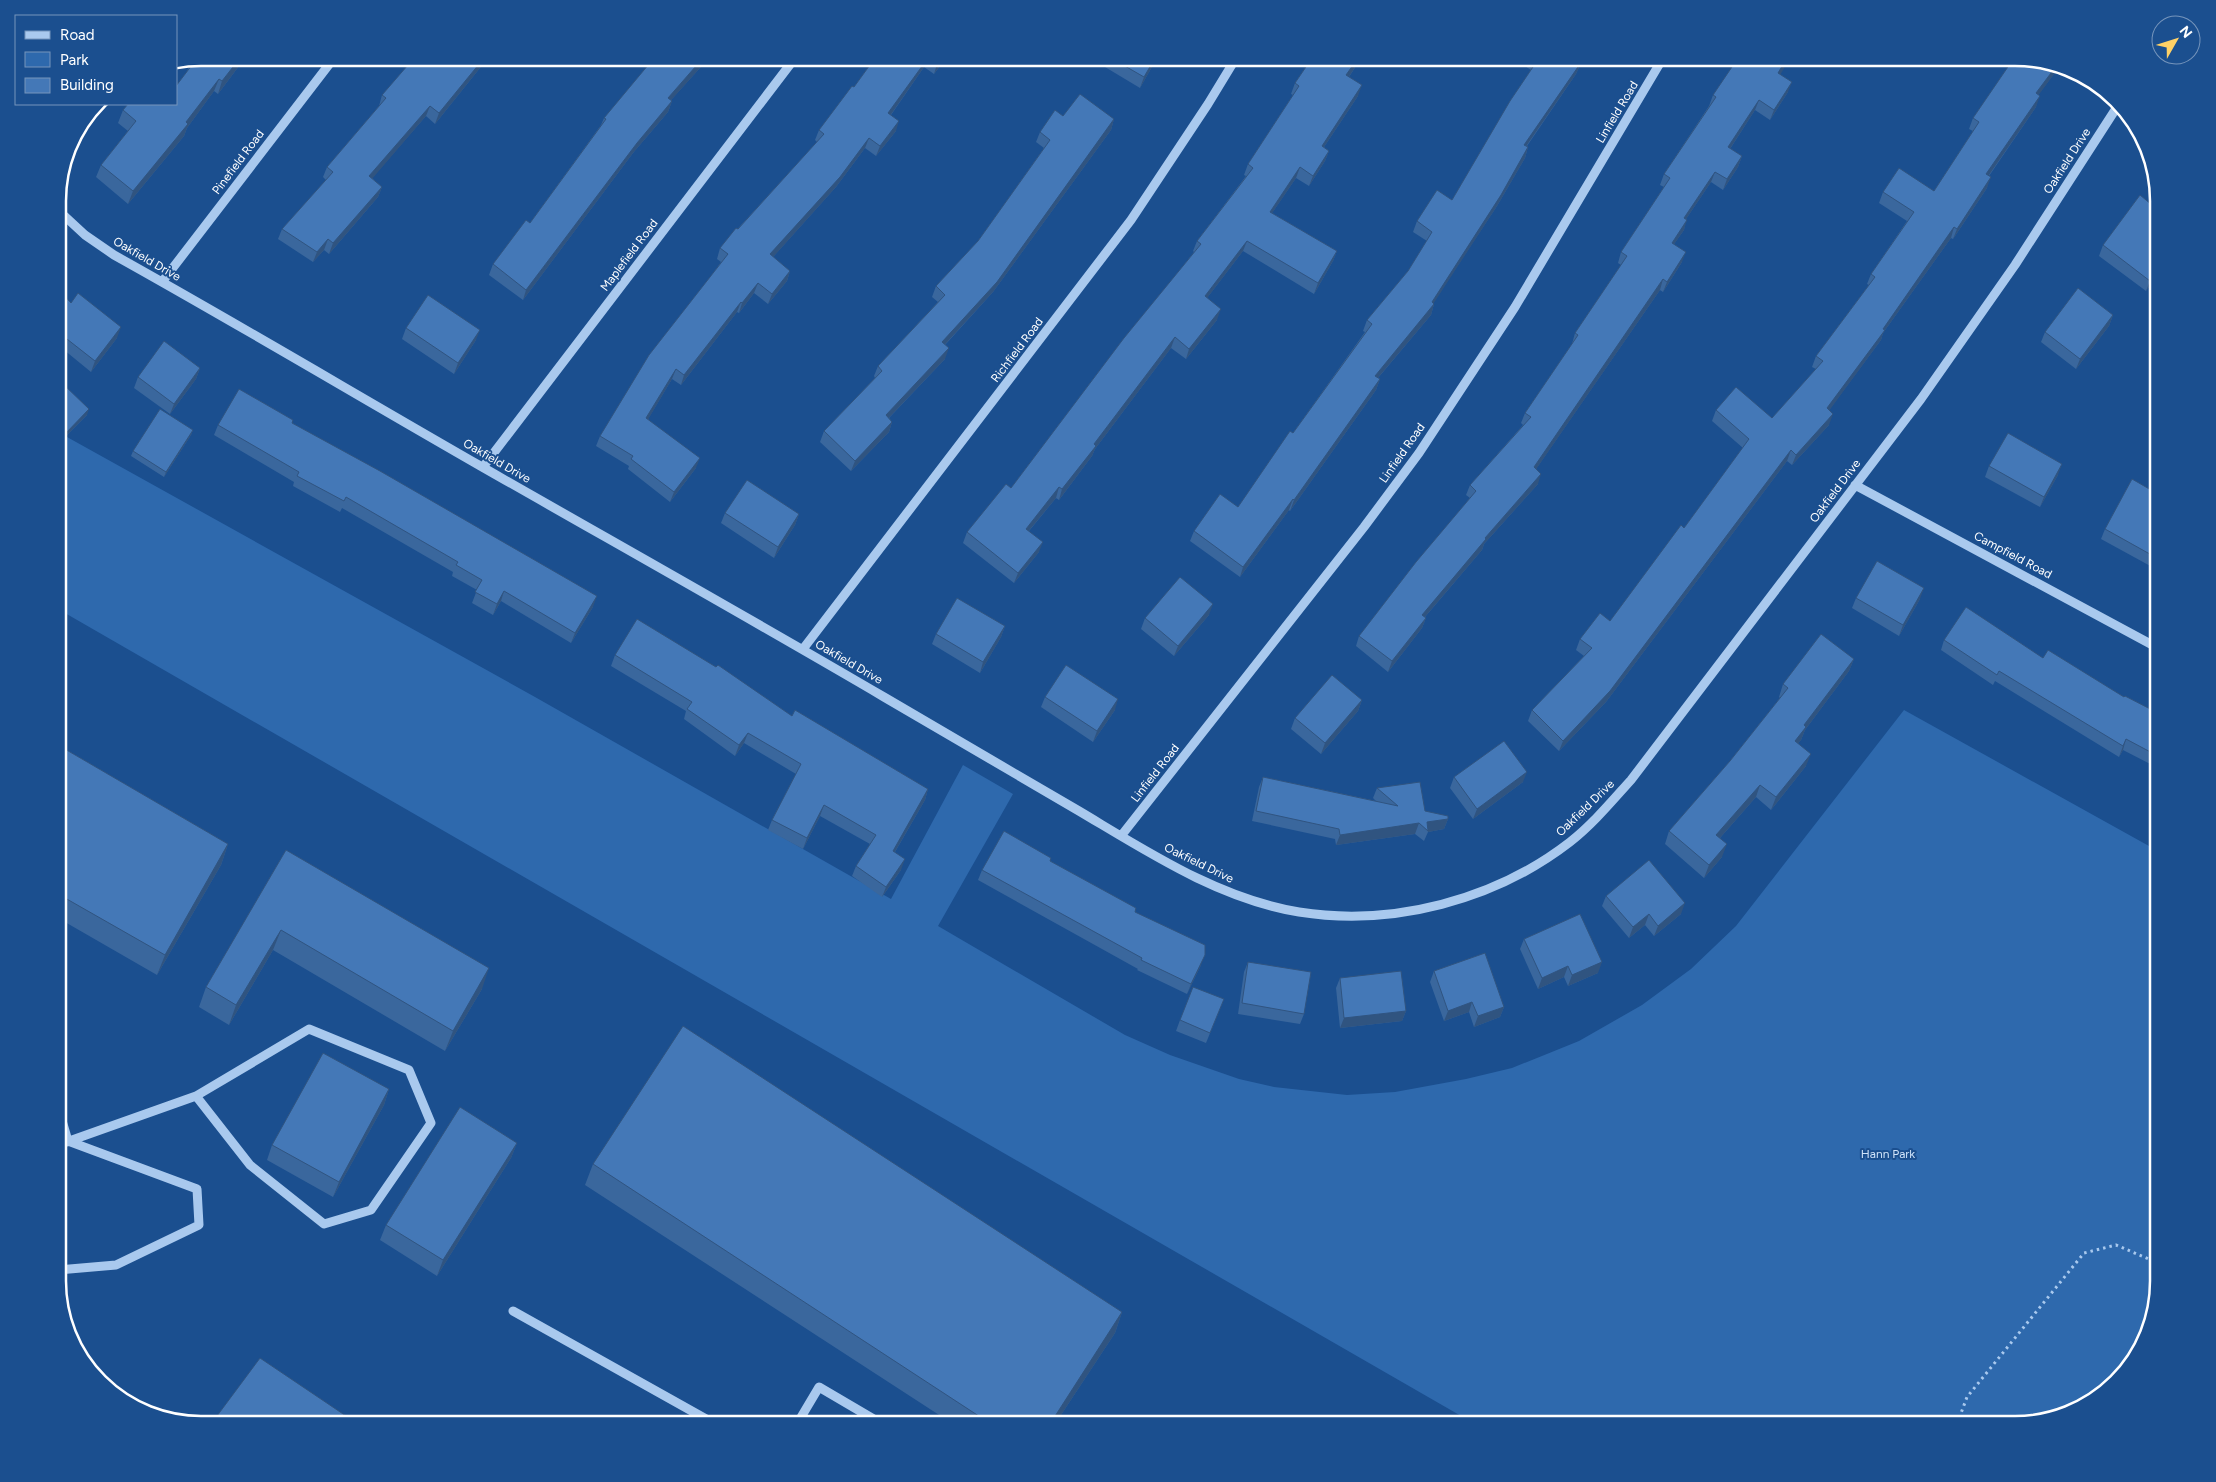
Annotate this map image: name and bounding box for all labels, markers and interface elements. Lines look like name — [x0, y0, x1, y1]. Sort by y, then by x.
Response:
legend — [15, 15, 178, 105]
north arrow — [2151, 15, 2201, 65]
text: N — [2176, 23, 2196, 42]
text: Road — [60, 26, 95, 44]
text: Park — [60, 51, 89, 69]
text: Building — [60, 76, 114, 94]
street label: Linfield Road — [1593, 79, 1641, 145]
street label: Oakfield Drive — [2041, 125, 2094, 196]
street label: Pinefield Road — [209, 127, 267, 197]
street label: Maplefield Road — [597, 216, 661, 294]
street label: Oakfield Drive — [111, 234, 184, 284]
street label: Richfield Road — [988, 315, 1046, 385]
street label: Linfield Road — [1376, 420, 1428, 486]
street label: Oakfield Drive — [461, 436, 534, 486]
street label: Oakfield Drive — [1807, 456, 1864, 525]
street label: Campfield Road — [1972, 529, 2054, 581]
street label: Oakfield Drive — [813, 637, 886, 687]
street label: Linfield Road — [1128, 741, 1182, 805]
street label: Oakfield Drive — [1553, 776, 1617, 839]
street label: Oakfield Drive — [1162, 840, 1236, 886]
park label: Hann Park — [1861, 1147, 1915, 1161]

